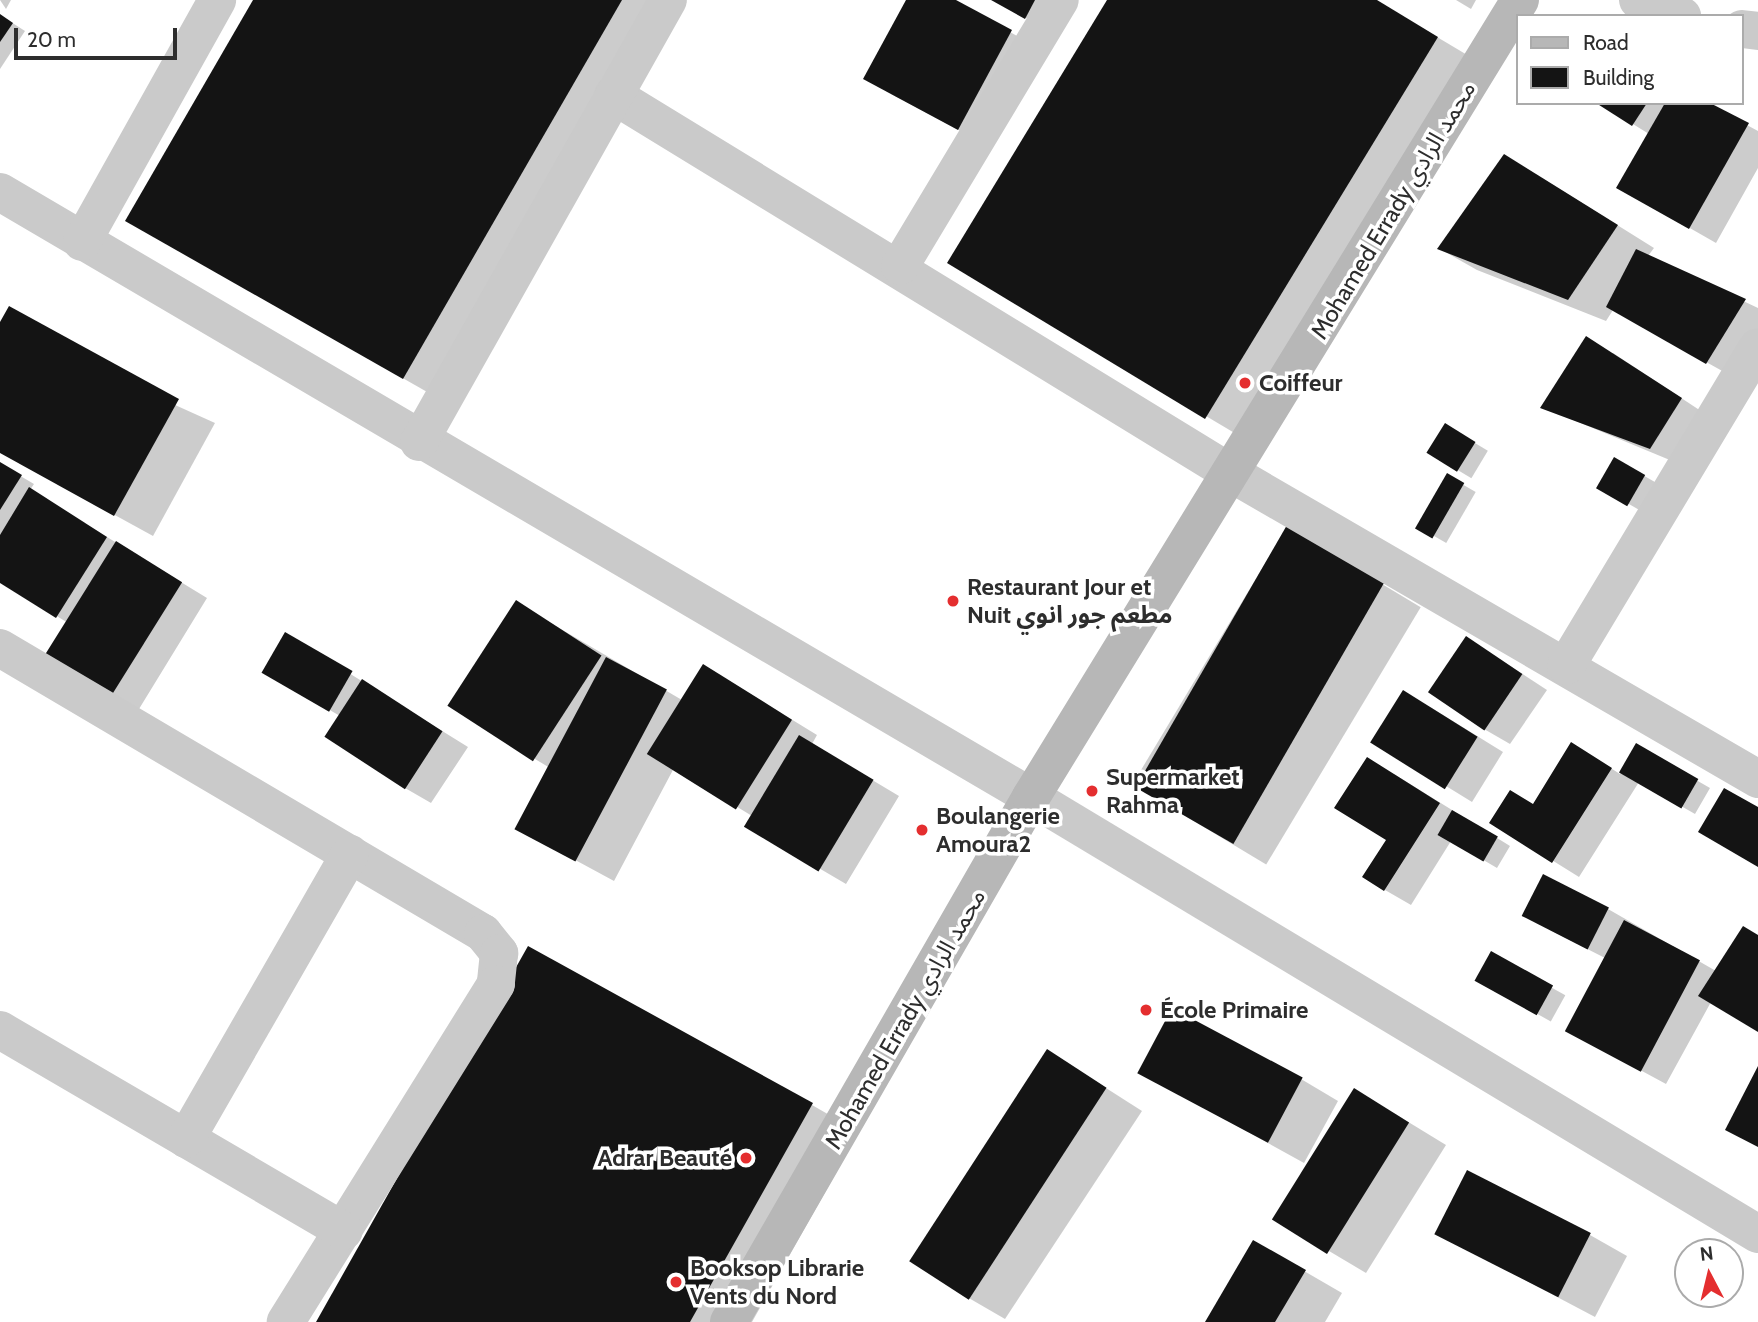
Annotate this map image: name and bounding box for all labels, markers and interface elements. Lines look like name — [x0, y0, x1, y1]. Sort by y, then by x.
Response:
scale bar — [18, 14, 180, 58]
legend — [1516, 14, 1744, 105]
text: 20 m — [27, 27, 76, 52]
text: Road — [1583, 30, 1629, 55]
text: Building — [1583, 65, 1654, 90]
street label: Mohamed Errady محمد الرادي — [1305, 76, 1481, 344]
place label: Coiffeur — [1259, 369, 1343, 397]
marker: Coiffeur — [1237, 375, 1253, 391]
place label: Restaurant Jour et Nuit مطعم جور انوي — [967, 573, 1172, 629]
marker: Restaurant Jour et Nuit مطعم جور انوي — [945, 593, 961, 609]
place label: Supermarket Rahma — [1106, 763, 1240, 819]
marker: Supermarket Rahma — [1084, 783, 1100, 799]
place label: Boulangerie Amoura2 — [936, 802, 1060, 858]
marker: Boulangerie Amoura2 — [914, 822, 930, 838]
street label: Mohamed Errady محمد الرادي — [819, 884, 991, 1154]
place label: École Primaire — [1160, 996, 1308, 1024]
marker: École Primaire — [1138, 1002, 1154, 1018]
place label: Adrar Beauté — [597, 1144, 732, 1172]
marker: Adrar Beauté — [738, 1150, 754, 1166]
north arrow — [1674, 1238, 1744, 1308]
text: N — [1699, 1241, 1715, 1266]
place label: Booksop Librarie Vents du Nord — [690, 1254, 864, 1310]
marker: Booksop Librarie Vents du Nord — [668, 1274, 684, 1290]

